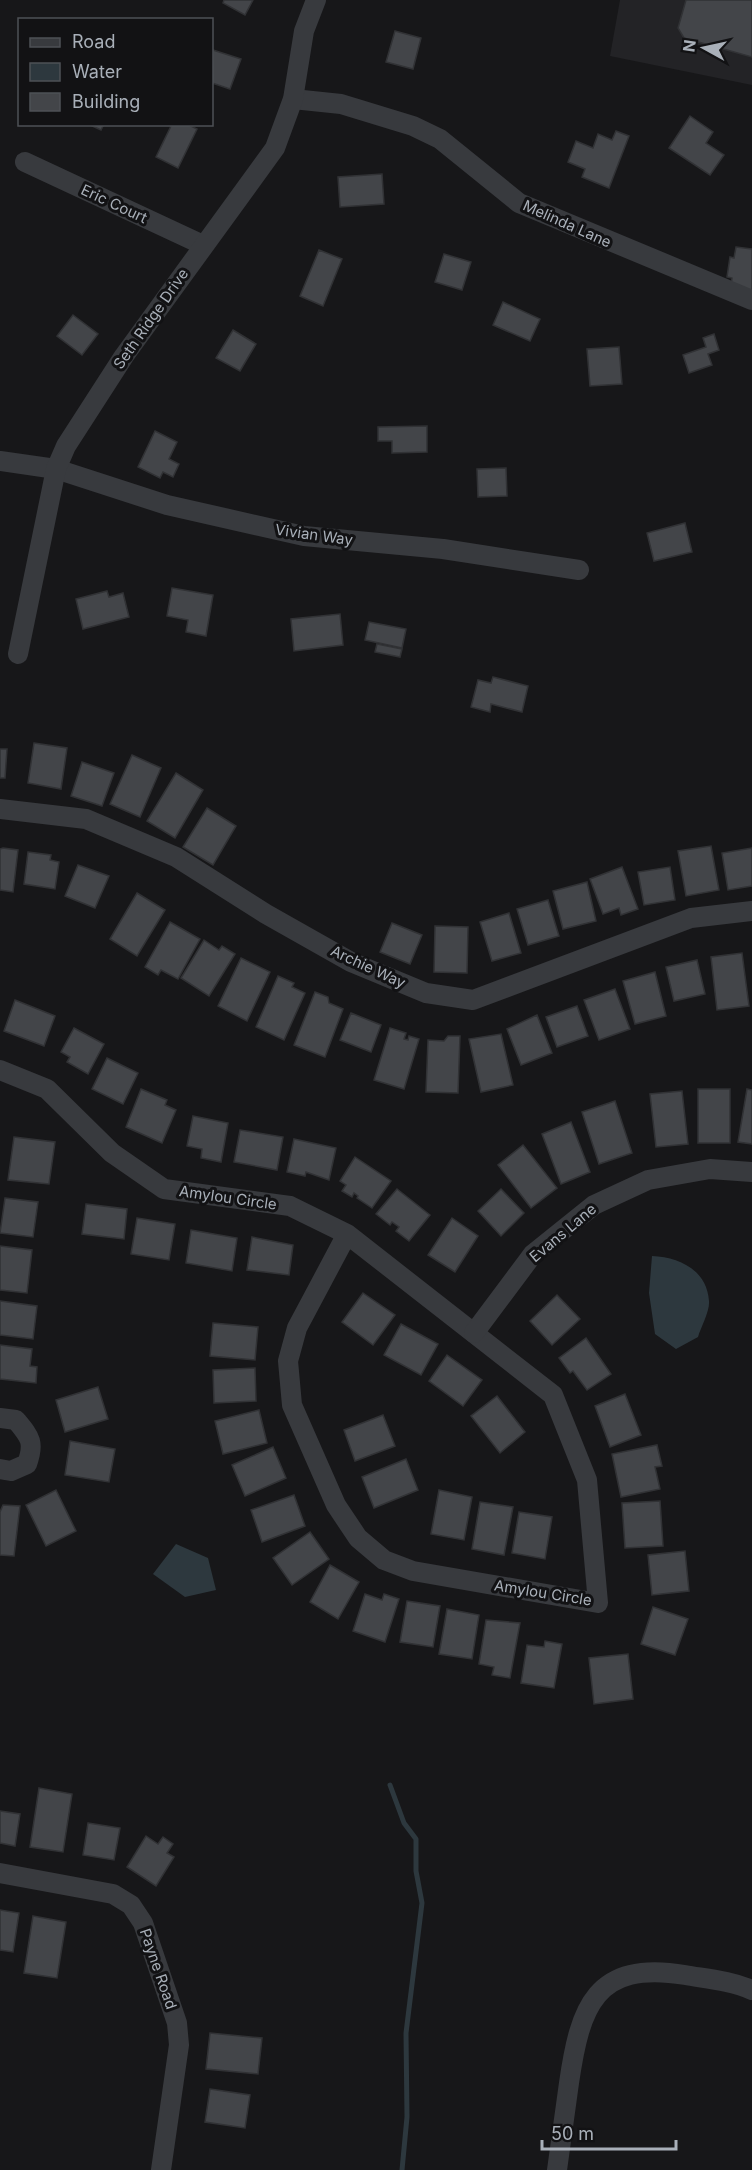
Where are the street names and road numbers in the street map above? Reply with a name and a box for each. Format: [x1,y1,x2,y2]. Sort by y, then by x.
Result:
street label: Eric Court [78,180,150,227]
street label: Melinda Lane [520,196,614,251]
street label: Seth Ridge Drive [109,265,192,373]
street label: Vivian Way [274,520,355,549]
street label: Archie Way [328,941,409,992]
street label: Amylou Circle [178,1181,278,1214]
street label: Evans Lane [525,1199,600,1266]
street label: Amylou Circle [493,1575,593,1610]
street label: Payne Road [136,1926,181,2012]

